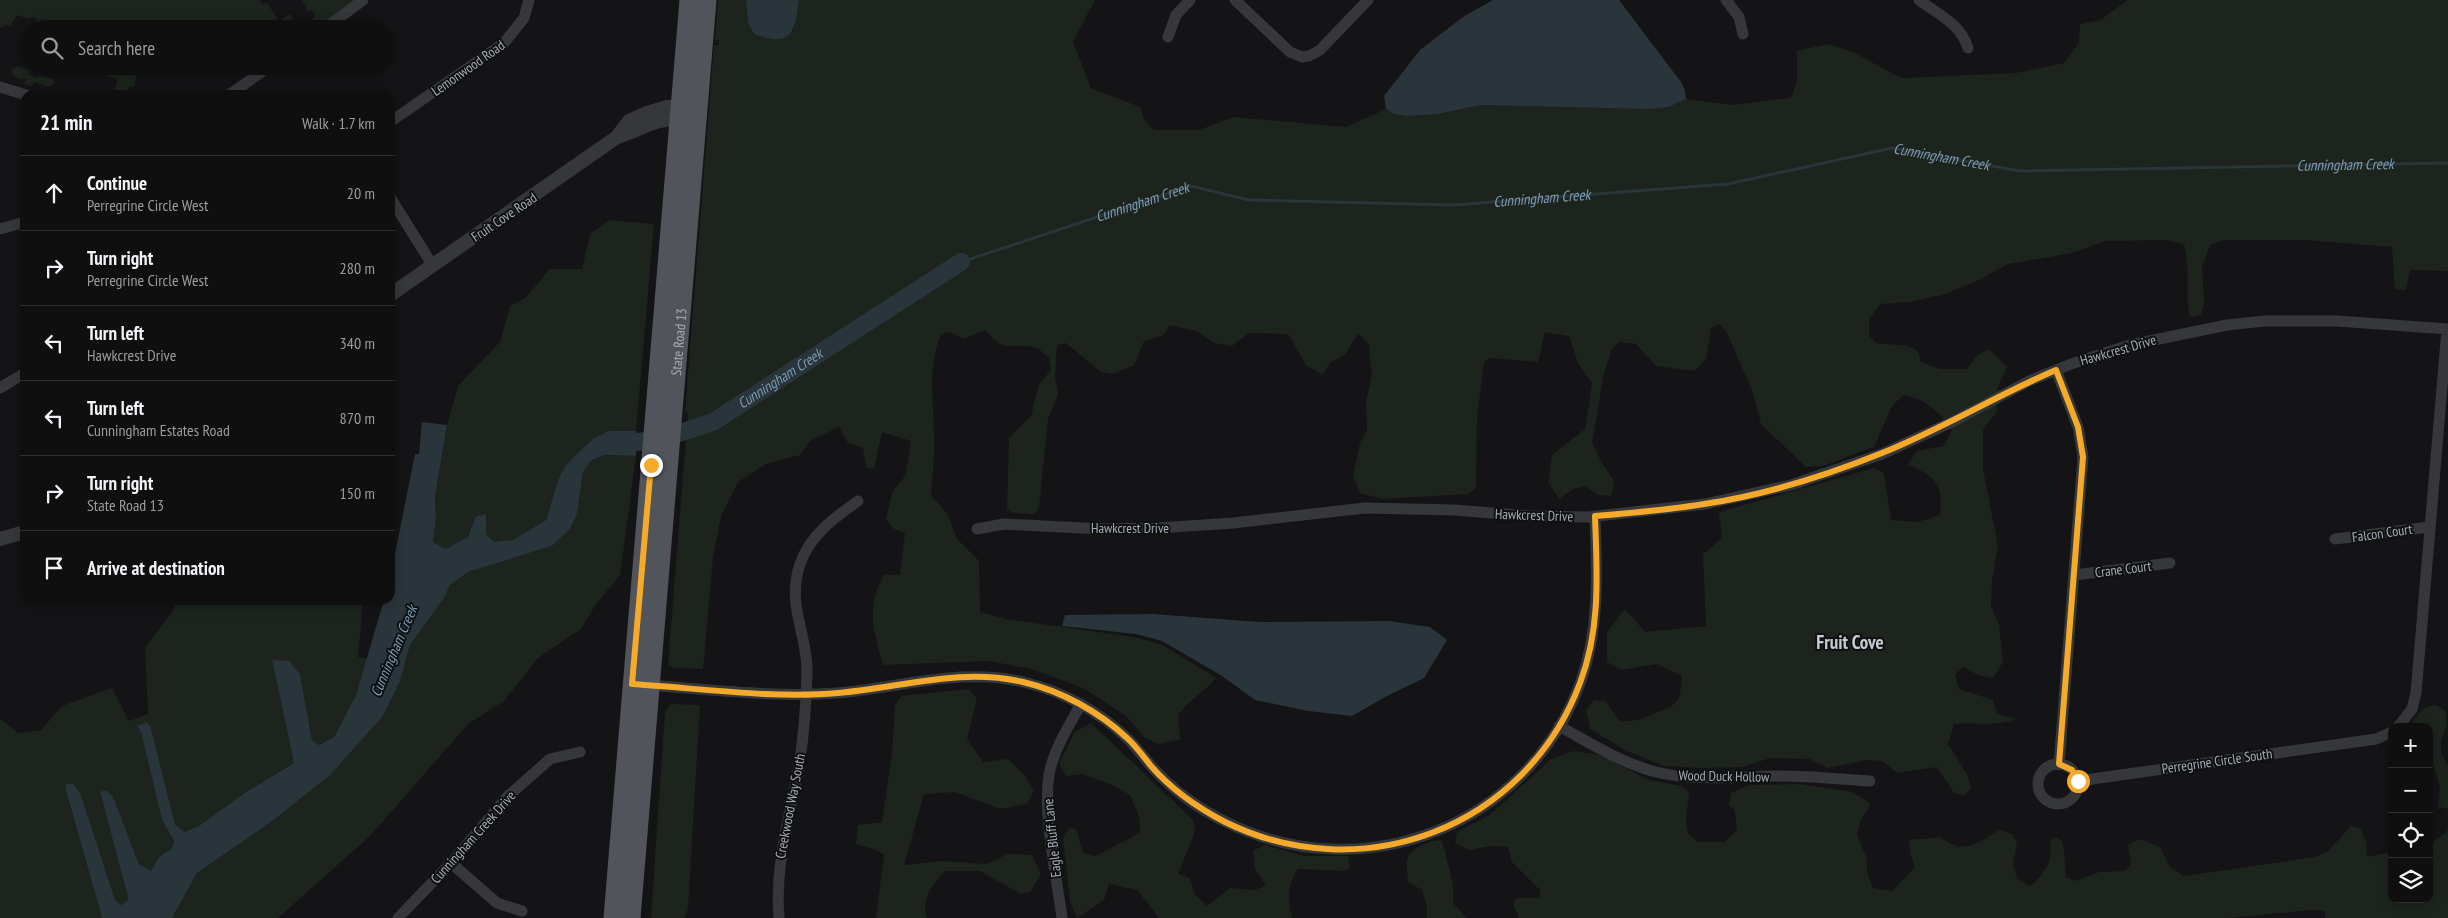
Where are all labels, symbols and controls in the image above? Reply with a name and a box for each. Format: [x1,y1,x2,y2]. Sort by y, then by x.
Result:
search box [20,20,395,75]
icon: search [38,34,66,62]
text: Search here [78,36,155,60]
street label: Lemonwood Road [428,36,508,100]
text: 21 min [40,109,92,136]
text: Walk · 1.7 km [302,113,375,133]
water label: Cunningham Creek [1892,138,1993,175]
water label: Cunningham Creek [2296,154,2396,175]
text: Continue [87,171,147,195]
water label: Cunningham Creek [1093,177,1193,226]
icon: ahead [40,179,68,207]
text: 20 m [347,183,375,203]
water label: Cunningham Creek [1493,184,1593,211]
street label: Fruit Cove Road [468,188,540,246]
text: Perregrine Circle West [87,195,208,215]
text: Turn right [87,246,153,270]
icon: right [40,254,68,282]
text: 280 m [340,258,375,278]
text: Perregrine Circle West [87,270,208,290]
street label: State Road 13 [667,308,690,376]
text: Turn left [87,321,144,345]
icon: left [40,329,68,357]
street label: Hawkcrest Drive [2078,331,2158,369]
text: 340 m [340,333,375,353]
water label: Cunningham Creek [734,343,828,413]
text: Hawkcrest Drive [87,345,176,365]
text: Turn left [87,396,144,420]
icon: left [40,404,68,432]
text: 870 m [340,408,375,428]
text: Cunningham Estates Road [87,420,230,440]
route end [640,454,663,477]
text: Turn right [87,471,153,495]
icon: right [40,479,68,507]
text: 150 m [340,483,375,503]
text: State Road 13 [87,495,164,515]
street label: Hawkcrest Drive [1495,505,1574,525]
street label: Hawkcrest Drive [1091,519,1169,537]
street label: Falcon Court [2351,520,2413,546]
icon: arrive [40,554,68,582]
text: Arrive at destination [87,556,225,580]
street label: Crane Court [2094,557,2152,581]
water label: Cunningham Creek [366,600,422,699]
district label: Fruit Cove [1816,630,1884,654]
map controls [2388,723,2433,903]
button: + [2388,723,2433,768]
street label: Perregrine Circle South [2161,744,2273,778]
street label: Creekwood Way South [771,752,809,860]
street label: Wood Duck Hollow [1678,766,1770,786]
button: − [2388,768,2433,813]
route start [2067,770,2090,793]
street label: Cunningham Creek Drive [427,787,520,887]
street label: Eagle Bluff Lane [1039,798,1065,878]
button: locate [2388,813,2433,858]
button: layers [2388,858,2433,903]

